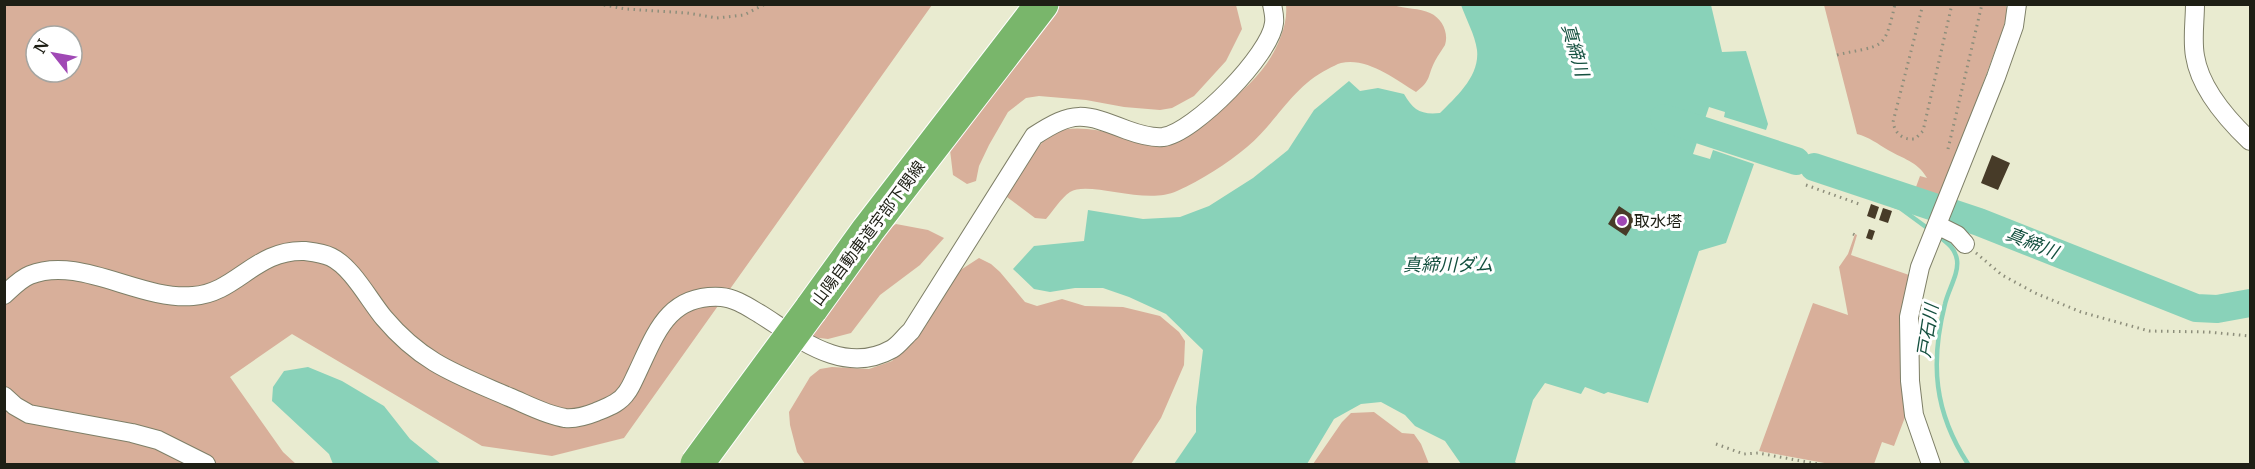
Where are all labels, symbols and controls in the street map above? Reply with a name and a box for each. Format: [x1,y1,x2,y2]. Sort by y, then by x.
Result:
water label: 真締川 [1557,21,1595,81]
north arrow [24,24,84,84]
text: N [29,35,53,57]
street label: 山陽自動車道宇部下関線 [807,157,929,309]
place label: 取水塔 [1634,211,1682,231]
marker: 取水塔 [1615,214,1629,228]
water label: 真締川 [2003,222,2063,264]
water label: 真締川ダム [1403,253,1493,276]
water label: 戸石川 [1912,300,1943,359]

